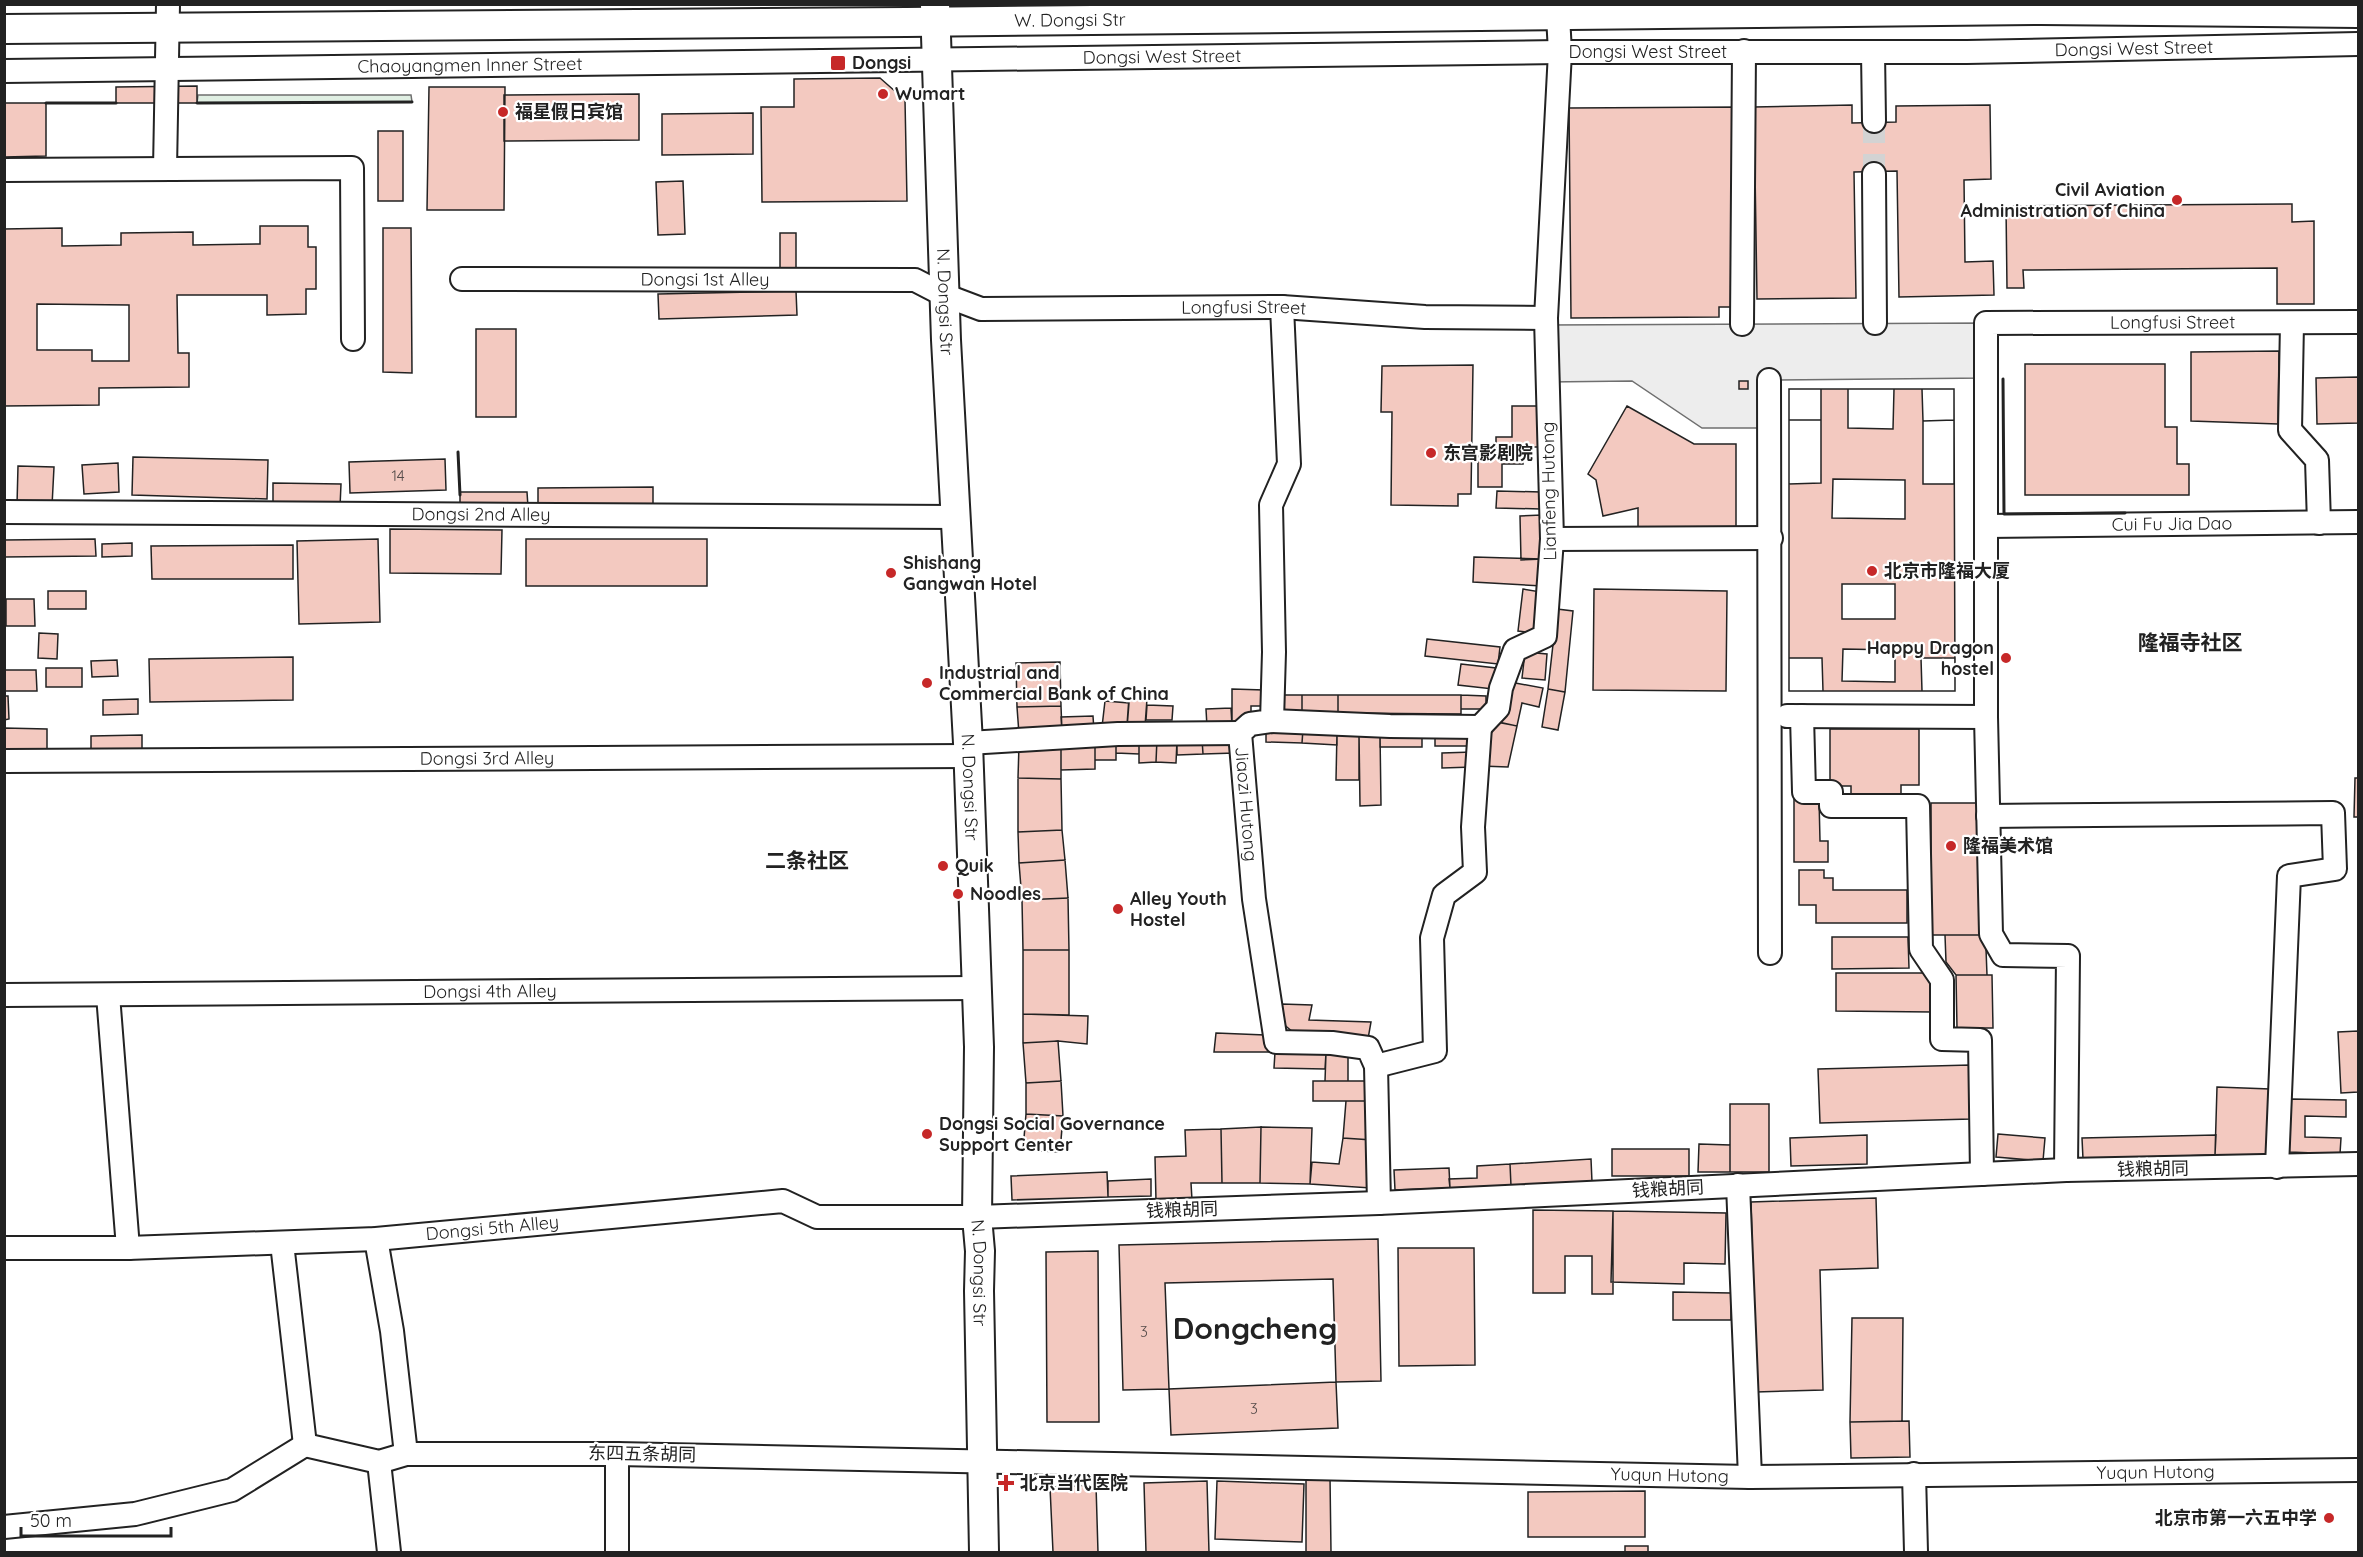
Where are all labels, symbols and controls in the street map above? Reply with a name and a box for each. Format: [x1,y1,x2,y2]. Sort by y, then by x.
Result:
street label: W. Dongsi Str [1014,8,1126,32]
street label: Dongsi West Street [2054,35,2213,61]
street label: Dongsi West Street [1569,40,1727,63]
street label: Dongsi West Street [1082,44,1241,69]
place label: Dongsi [852,51,911,74]
street label: Chaoyangmen Inner Street [357,52,583,78]
marker: Dongsi [829,54,847,72]
place label: Wumart [895,82,965,105]
marker: Wumart [876,87,890,101]
place label: 福星假日宾馆 [515,100,623,123]
marker: 福星假日宾馆 [496,105,510,119]
place label: Civil Aviation Administration of China [1961,178,2165,222]
marker: Civil Aviation Administration of China [2170,193,2184,207]
street label: N. Dongsi Str [932,248,959,356]
street label: Dongsi 1st Alley [641,267,769,291]
street label: Longfusi Street [1181,295,1307,320]
street label: Longfusi Street [2110,310,2235,334]
street label: Lianfeng Hutong [1536,421,1561,561]
place label: 东宫影剧院 [1443,441,1533,464]
marker: 东宫影剧院 [1424,446,1438,460]
house number: 14 [391,466,405,485]
street label: Dongsi 2nd Alley [411,502,551,526]
street label: Cui Fu Jia Dao [2112,511,2232,536]
place label: Shishang Gangwan Hotel [903,551,1037,595]
place label: 北京市隆福大厦 [1884,559,2010,582]
marker: 北京市隆福大厦 [1865,564,1879,578]
marker: Shishang Gangwan Hotel [884,566,898,580]
district label: 隆福寺社区 [2138,629,2243,655]
place label: Happy Dragon hostel [1867,636,1994,680]
marker: Happy Dragon hostel [1999,651,2013,665]
place label: Industrial and Commercial Bank of China [939,661,1169,705]
marker: Industrial and Commercial Bank of China [920,676,934,690]
street label: N. Dongsi Str [957,733,984,841]
street label: Dongsi 3rd Alley [420,746,554,770]
street label: Jiaozi Hutong [1230,746,1263,862]
place label: 隆福美术馆 [1963,834,2053,857]
marker: 隆福美术馆 [1944,839,1958,853]
district label: 二条社区 [765,847,849,873]
place label: Quik [955,854,994,877]
marker: Quik [936,859,950,873]
place label: Noodles [970,882,1041,905]
marker: Noodles [951,887,965,901]
place label: Alley Youth Hostel [1130,887,1227,931]
marker: Alley Youth Hostel [1111,902,1125,916]
street label: Dongsi 4th Alley [423,979,557,1003]
place label: Dongsi Social Governance Support Center [939,1112,1165,1156]
marker: Dongsi Social Governance Support Center [920,1127,934,1141]
street label: 钱粮胡同 [2117,1156,2189,1181]
street label: 钱粮胡同 [1631,1175,1705,1202]
street label: 钱粮胡同 [1146,1197,1218,1222]
street label: Dongsi 5th Alley [425,1210,560,1245]
street label: N. Dongsi Str [966,1218,992,1327]
district label: Dongcheng [1173,1309,1337,1347]
house number: 3 [1140,1322,1148,1341]
house number: 3 [1250,1399,1258,1418]
street label: 东四五条胡同 [588,1441,696,1466]
street label: Yuqun Hutong [2096,1460,2215,1484]
street label: Yuqun Hutong [1610,1462,1729,1488]
place label: 北京当代医院 [1020,1471,1128,1494]
marker: 北京当代医院 [997,1474,1015,1492]
scale bar [21,1500,171,1538]
place label: 北京市第一六五中学 [2155,1506,2317,1529]
text: 50 m [30,1509,72,1532]
marker: 北京市第一六五中学 [2322,1511,2336,1525]

